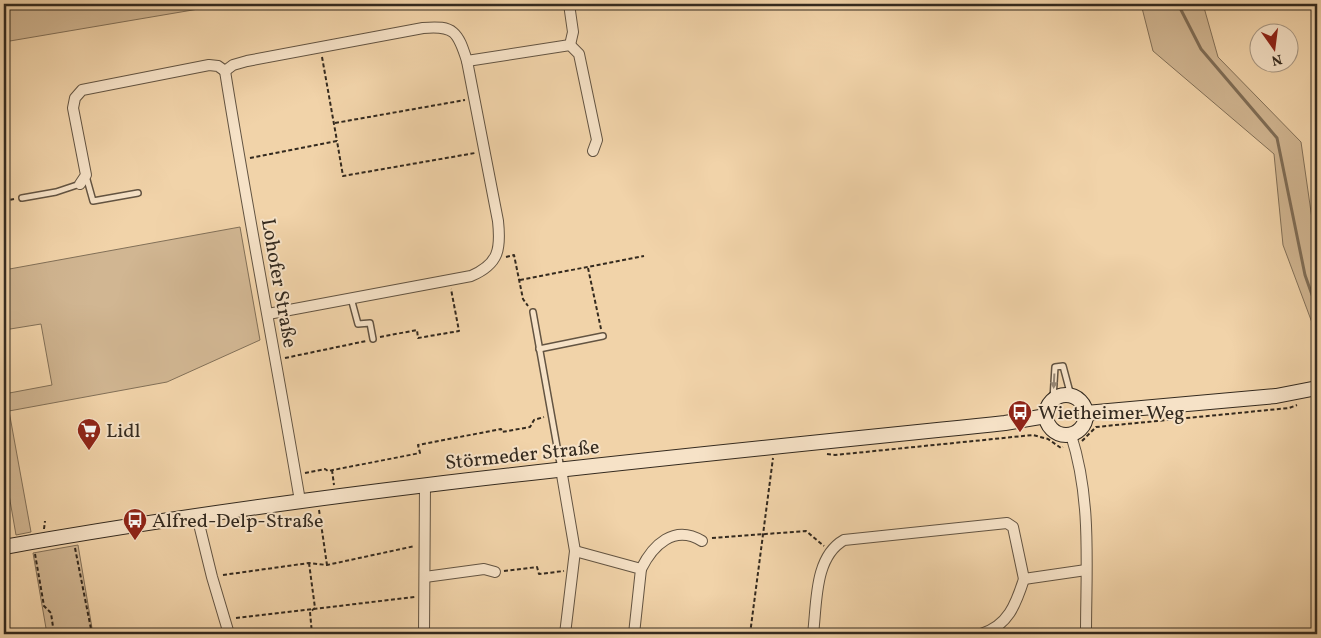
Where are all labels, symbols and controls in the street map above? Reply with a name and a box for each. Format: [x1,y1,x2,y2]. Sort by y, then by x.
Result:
north arrow [1248,22,1298,72]
text: N [1270,49,1284,70]
street label: Lohofer Straße [253,217,303,350]
one-way arrow [1050,374,1058,390]
bus stop icon: Wietheimer Weg [1007,399,1033,433]
place label: Wietheimer Weg [1038,400,1185,428]
supermarket icon: Lidl [76,417,102,451]
place label: Lidl [106,418,140,446]
street label: Störmeder Straße [444,434,601,478]
bus stop icon: Alfred-Delp-Straße [122,507,148,541]
place label: Alfred-Delp-Straße [152,508,324,536]

